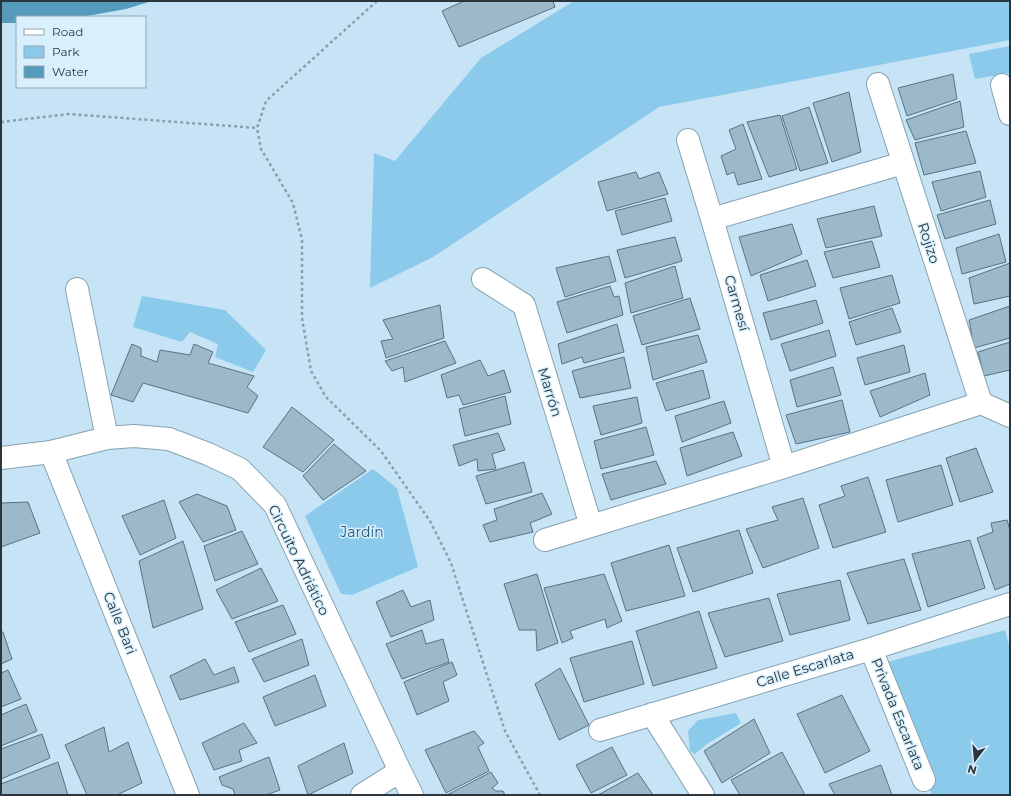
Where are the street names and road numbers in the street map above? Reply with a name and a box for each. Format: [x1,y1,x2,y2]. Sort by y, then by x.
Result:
street label: Rojizo [914,220,944,266]
street label: Carmesí [720,273,754,334]
street label: Marrón [534,365,566,419]
street label: Circuito Adriático [264,502,334,618]
street label: Calle Bari [99,589,141,657]
street label: Calle Escarlata [754,645,856,691]
street label: Privada Escarlata [867,655,929,773]

